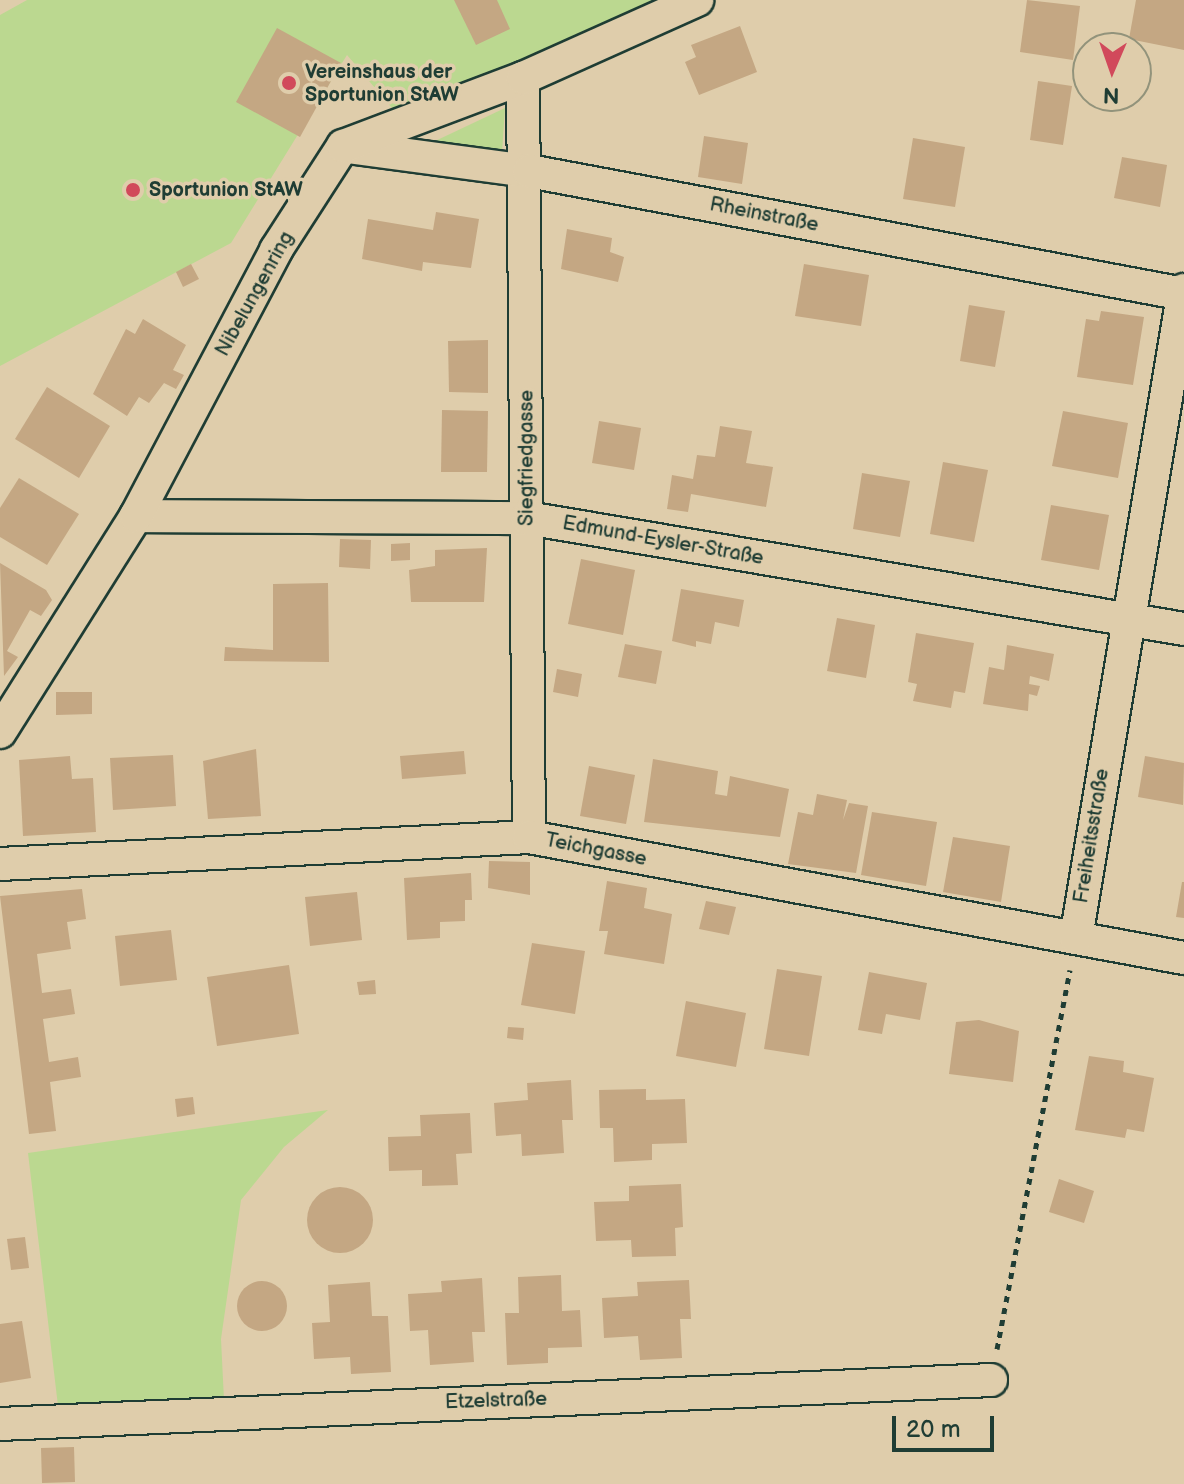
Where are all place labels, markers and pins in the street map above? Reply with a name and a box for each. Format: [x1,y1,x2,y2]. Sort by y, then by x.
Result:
place label: Vereinshaus der Sportunion StAW [305,60,459,107]
marker: Vereinshaus der Sportunion StAW [280,74,298,92]
place label: Sportunion StAW [149,178,303,202]
marker: Sportunion StAW [124,181,142,199]

